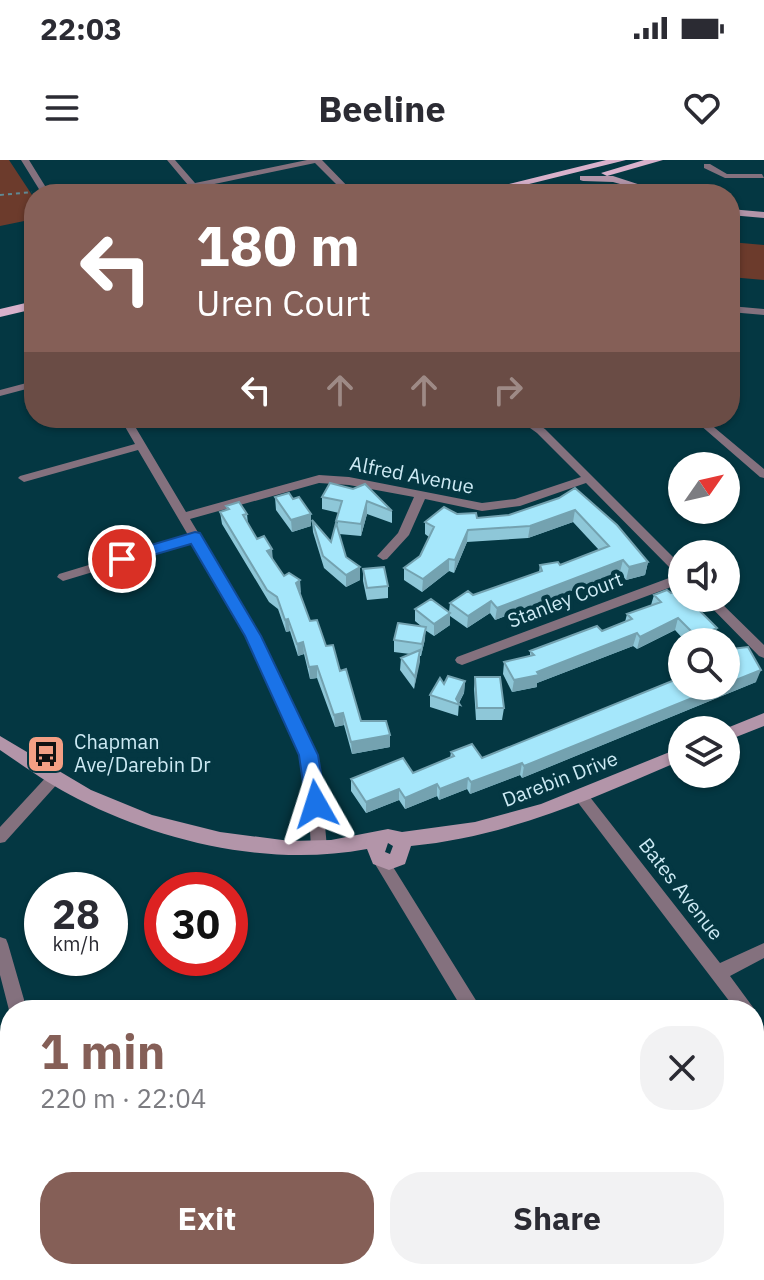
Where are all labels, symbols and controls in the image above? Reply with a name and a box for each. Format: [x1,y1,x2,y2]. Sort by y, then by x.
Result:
text: 22:03 [40,9,122,48]
text: Beeline [318,85,446,132]
icon: menu [40,86,84,130]
icon: heart [680,86,724,130]
text: 180 m [196,209,360,281]
icon: left [64,216,168,320]
text: Uren Court [196,279,371,326]
icon: left [234,368,278,412]
icon: ahead [318,368,362,412]
icon: ahead [402,368,446,412]
icon: right [486,368,530,412]
street label: Alfred Avenue [348,449,477,500]
north arrow [668,452,740,524]
map controls [668,452,740,788]
pin [88,525,156,593]
icon: arrive [100,537,144,581]
button: sound [668,540,740,612]
street label: Stanley Court [503,565,626,634]
button: search [668,628,740,700]
button: layers [668,716,740,788]
place label: Chapman Ave/Darebin Dr [74,728,211,778]
bus stop icon: Chapman Ave/Darebin Dr [25,733,67,775]
street label: Darebin Drive [498,744,621,813]
position arrow [274,762,358,846]
street label: Bates Avenue [633,832,730,945]
speed limit sign: 30 [144,872,248,976]
text: 28 [52,888,100,940]
text: km/h [52,930,100,957]
text: 1 min [40,1020,165,1082]
button: close [640,1026,724,1110]
text: 220 m · 22:04 [40,1081,206,1115]
button: Exit [40,1172,374,1264]
button: Share [390,1172,724,1264]

